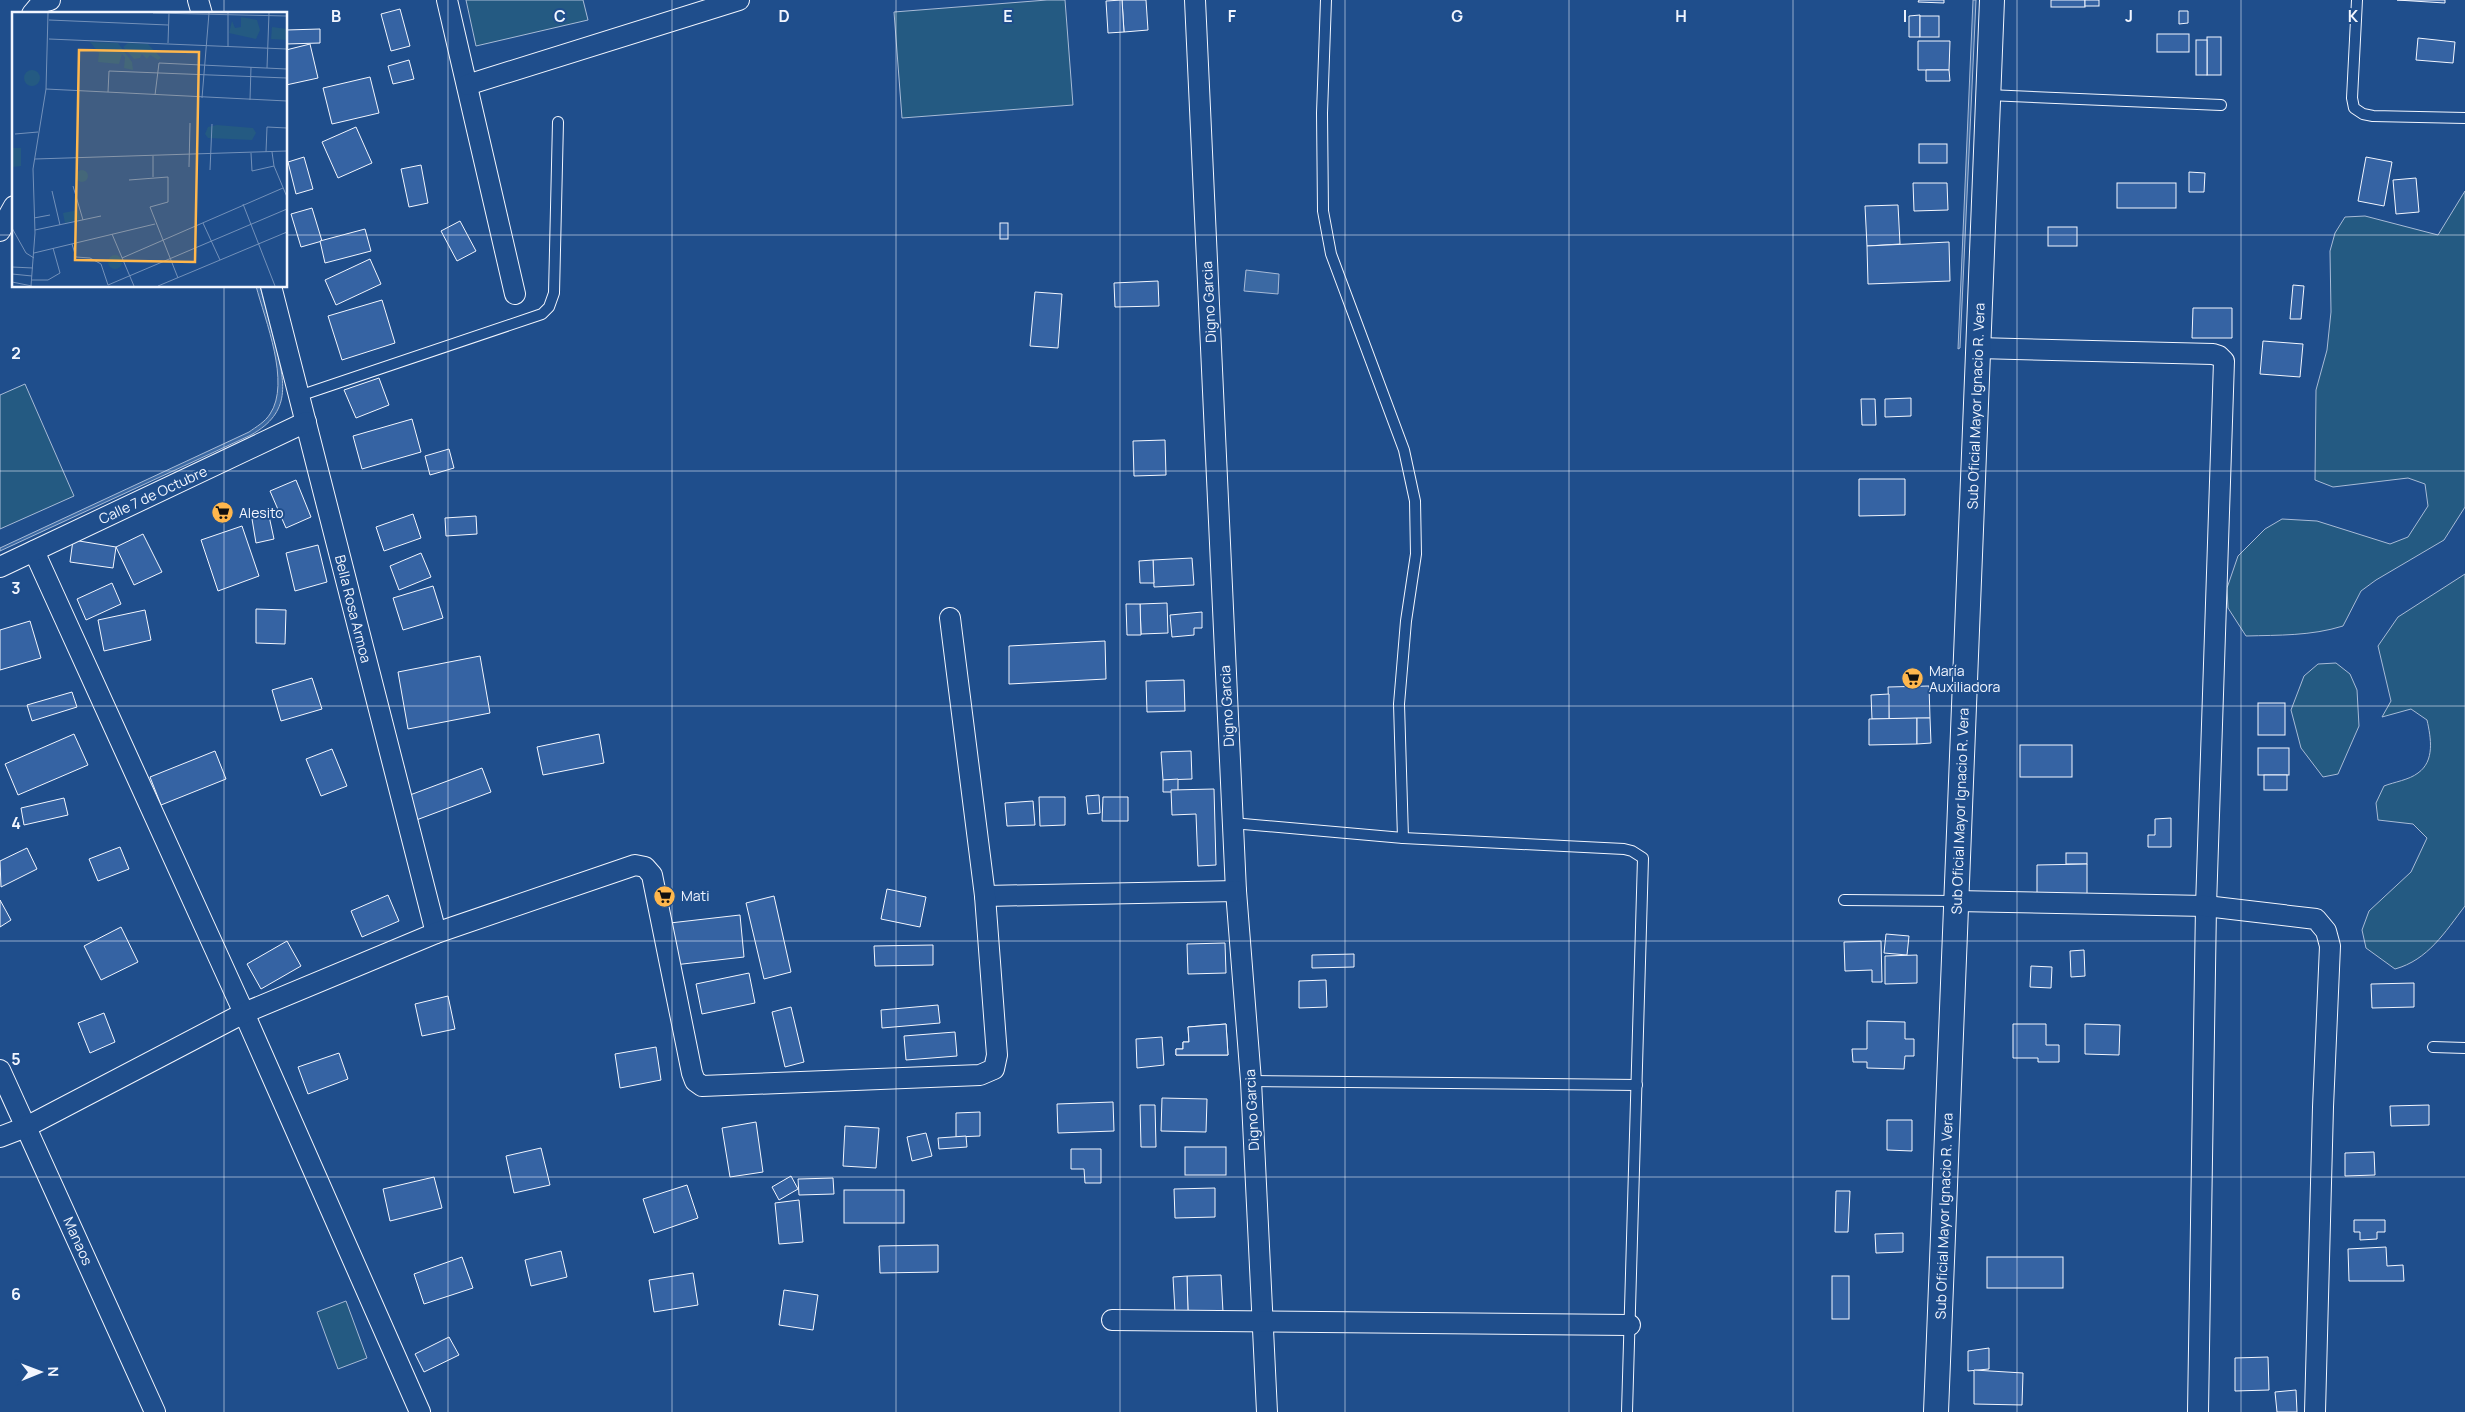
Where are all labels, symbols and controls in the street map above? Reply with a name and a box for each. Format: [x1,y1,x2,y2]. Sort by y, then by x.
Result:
text: B [331,5,341,27]
text: C [554,5,566,27]
text: D [778,5,790,27]
text: E [1003,5,1013,27]
text: F [1228,5,1237,27]
text: G [1451,5,1463,27]
text: H [1675,5,1687,27]
text: I [1903,5,1907,27]
text: J [2125,5,2133,27]
text: K [2348,5,2359,27]
inset map [12,12,288,288]
street label: Digno Garcia [1197,261,1220,343]
street label: Sub Oficial Mayor Ignacio R. Vera [1962,302,1989,510]
text: 2 [11,342,21,364]
street label: Calle 7 de Octubre [95,461,210,528]
supermarket icon: Alesito [211,501,235,525]
place label: Alesito [239,503,284,522]
street label: Bella Rosa Armoa [331,553,376,665]
text: 3 [11,577,21,599]
place label: María Auxiliadora [1929,661,2000,696]
street label: Digno Garcia [1215,665,1238,747]
supermarket icon: María Auxiliadora [1901,667,1925,691]
street label: Sub Oficial Mayor Ignacio R. Vera [1946,707,1973,915]
text: 4 [11,812,21,834]
supermarket icon: Mati [653,884,677,908]
place label: Mati [681,886,709,905]
text: 5 [11,1048,21,1070]
street label: Digno Garcia [1240,1069,1263,1151]
street label: Sub Oficial Mayor Ignacio R. Vera [1930,1112,1957,1320]
street label: Manaos [59,1214,98,1268]
text: 6 [11,1283,21,1305]
north arrow [15,1347,65,1397]
text: N [44,1367,63,1377]

